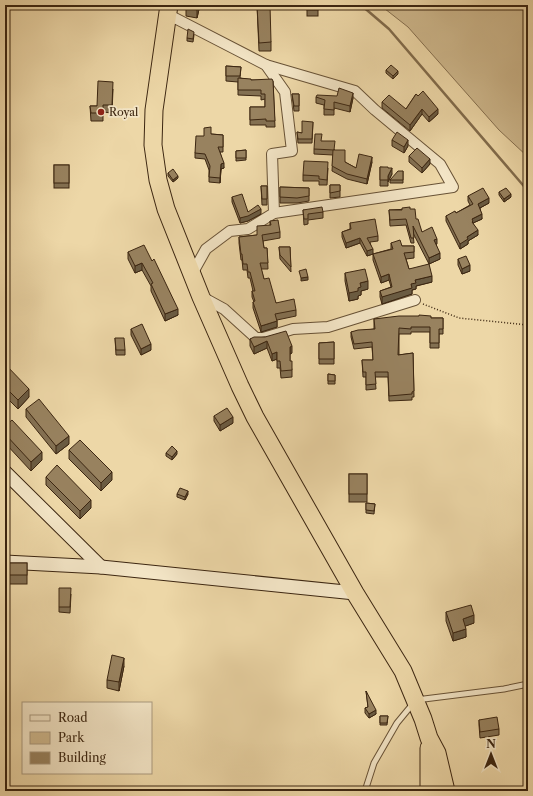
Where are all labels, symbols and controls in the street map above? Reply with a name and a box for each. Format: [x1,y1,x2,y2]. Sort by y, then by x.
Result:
place label: Royal [109,105,139,119]
marker: Royal [96,107,106,117]
legend [22,702,152,774]
text: Road [58,710,88,725]
text: Park [58,730,85,745]
north arrow [471,734,511,774]
text: N [486,737,496,751]
text: Building [58,750,106,765]

